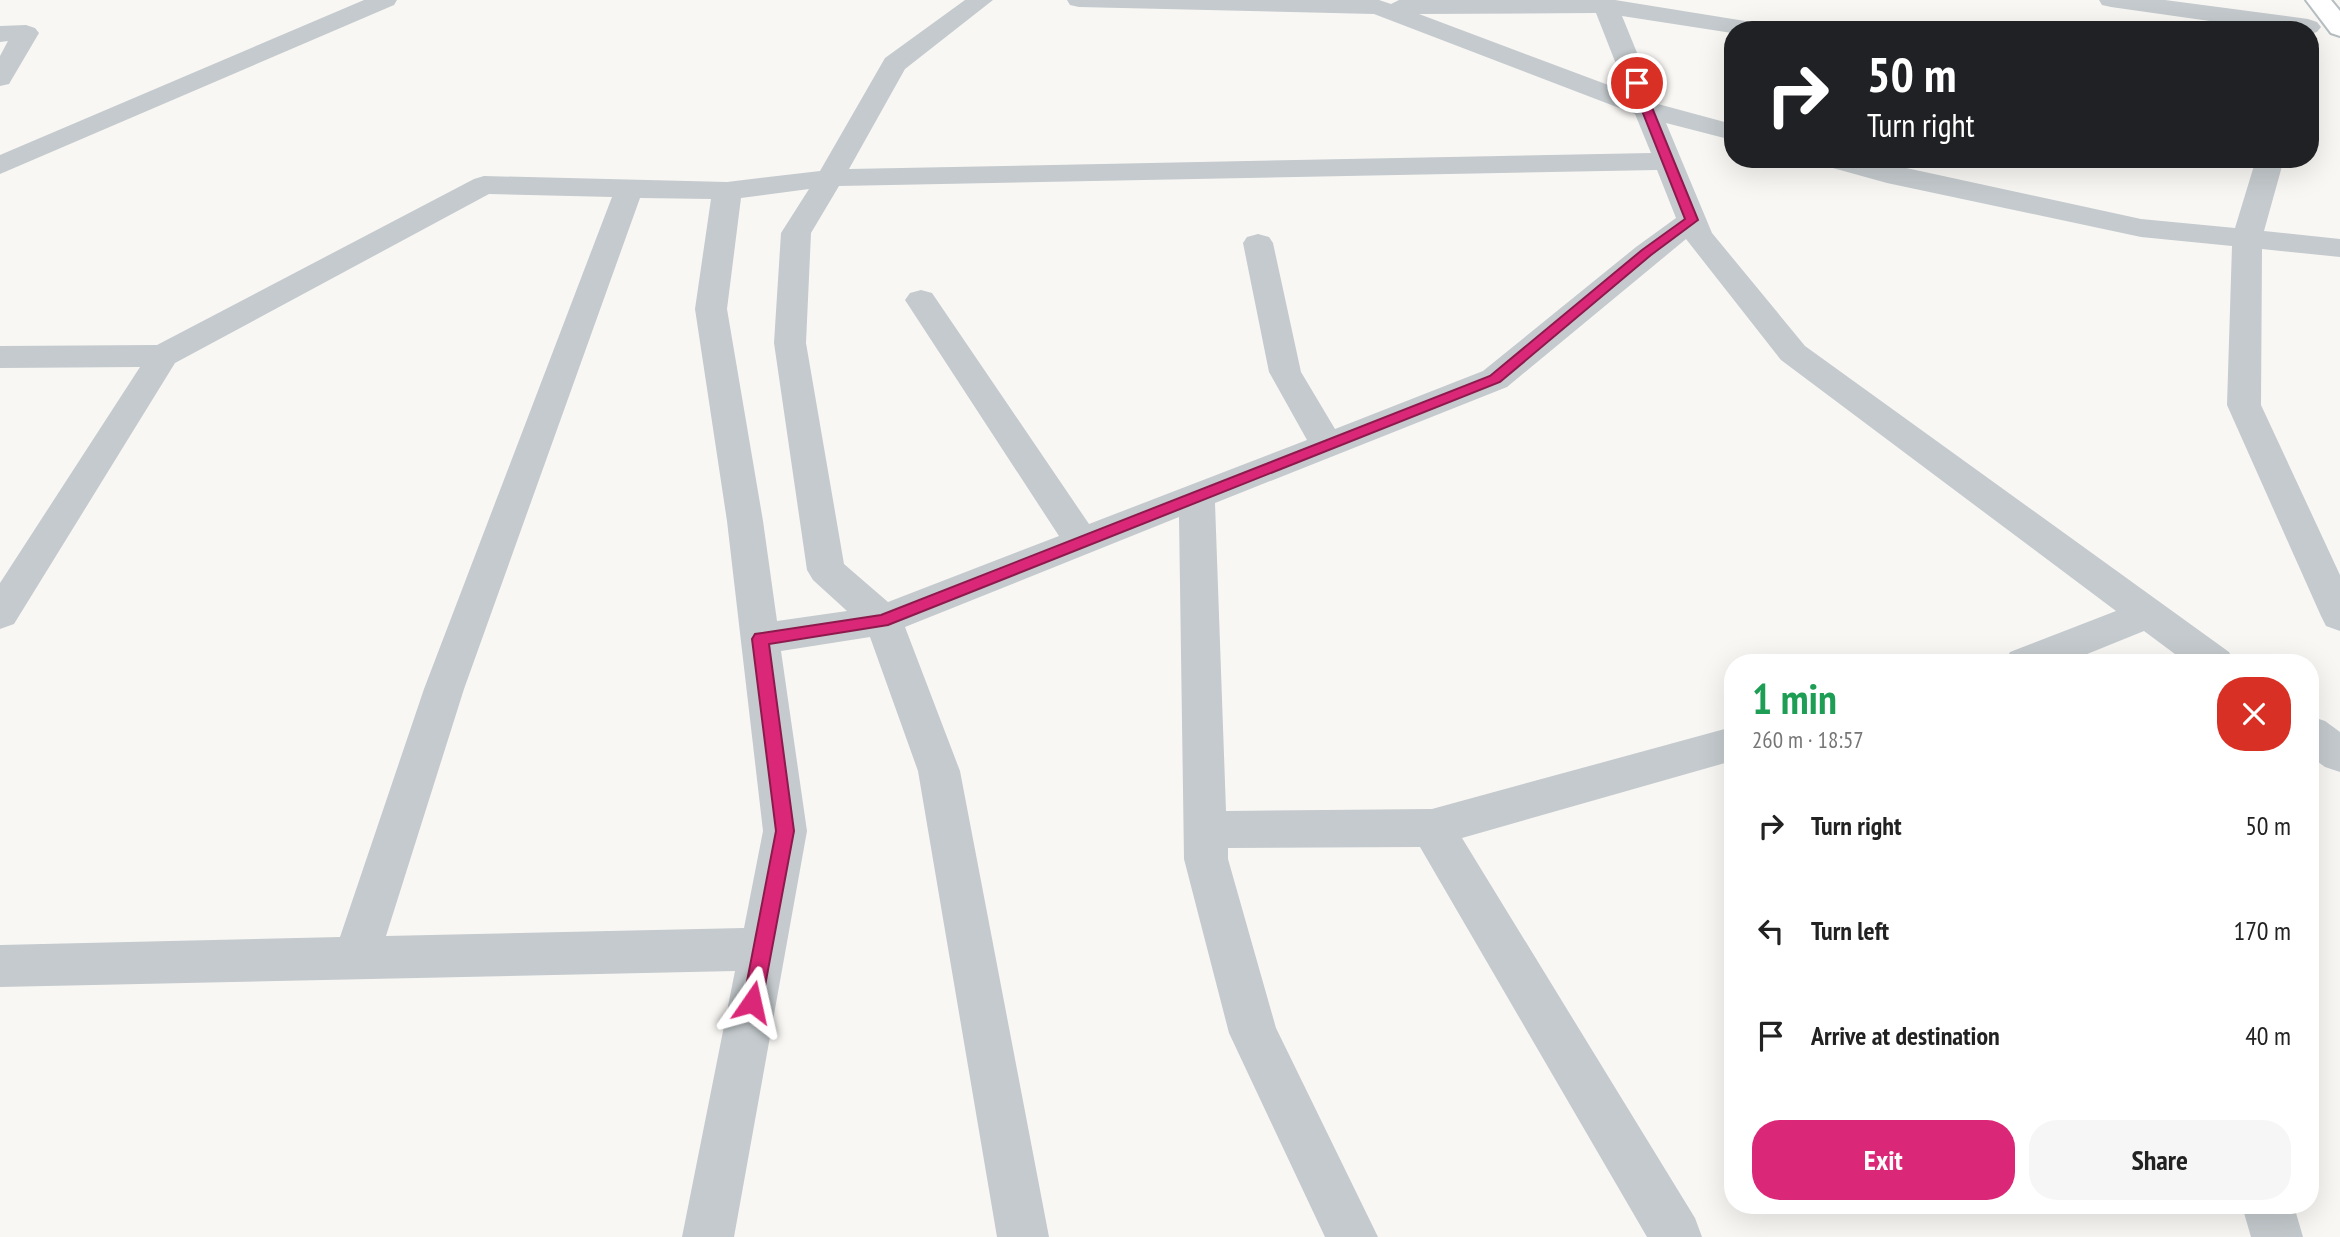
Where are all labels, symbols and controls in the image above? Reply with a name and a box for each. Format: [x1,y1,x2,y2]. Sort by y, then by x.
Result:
text: 50 m [1867,42,1956,106]
icon: right [1752,49,1843,140]
pin [1607,53,1667,113]
icon: arrive [1618,64,1656,102]
text: Turn right [1867,104,1975,146]
text: 1 min [1752,671,1837,726]
button: close [2217,677,2291,751]
text: 260 m · 18:57 [1752,725,1864,754]
icon: right [1752,807,1790,845]
text: Turn right [1811,809,1902,842]
text: 50 m [2245,809,2291,842]
icon: left [1752,912,1790,950]
text: Turn left [1811,914,1889,947]
text: 170 m [2233,914,2291,947]
position arrow [715,965,789,1039]
icon: arrive [1752,1017,1790,1055]
text: Arrive at destination [1811,1019,2000,1052]
text: 40 m [2245,1019,2291,1052]
button: Exit [1752,1120,2015,1200]
button: Share [2029,1120,2291,1200]

